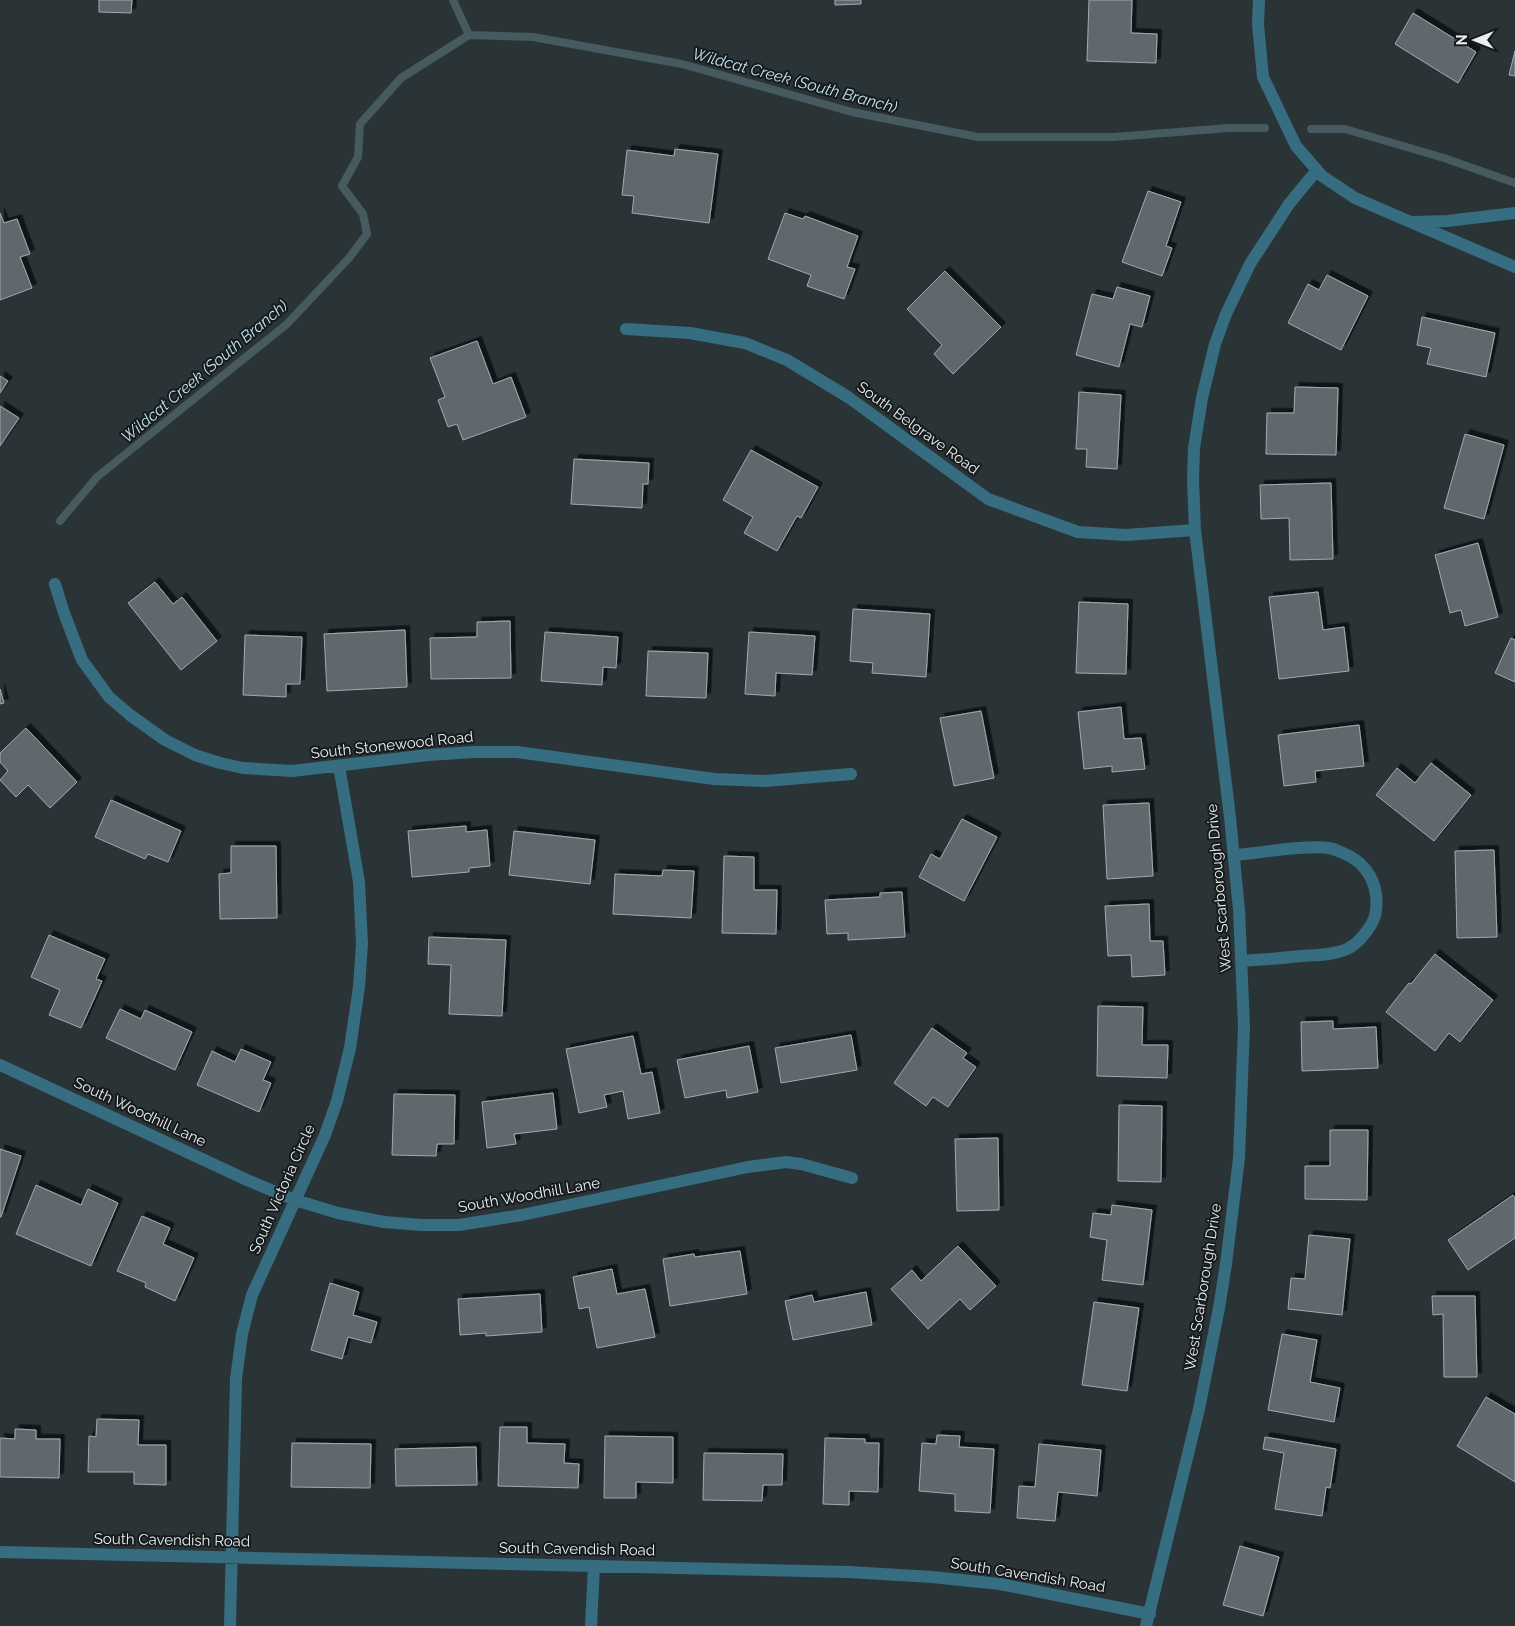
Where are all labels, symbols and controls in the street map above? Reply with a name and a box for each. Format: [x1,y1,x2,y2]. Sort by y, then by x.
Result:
north arrow [1450,15,1500,65]
text: N [1454,35,1470,45]
water label: Wildcat Creek (South Branch) [690,44,899,117]
water label: Wildcat Creek (South Branch) [117,296,291,446]
street label: South Belgrave Road [854,378,982,478]
street label: South Stonewood Road [310,728,474,762]
street label: West Scarborough Drive [1203,803,1235,973]
street label: South Woodhill Lane [71,1073,209,1151]
street label: South Victoria Circle [245,1121,319,1257]
street label: South Woodhill Lane [457,1174,602,1216]
street label: West Scarborough Drive [1181,1202,1225,1372]
street label: South Cavendish Road [94,1530,250,1550]
street label: South Cavendish Road [499,1539,655,1559]
street label: South Cavendish Road [949,1554,1107,1596]

